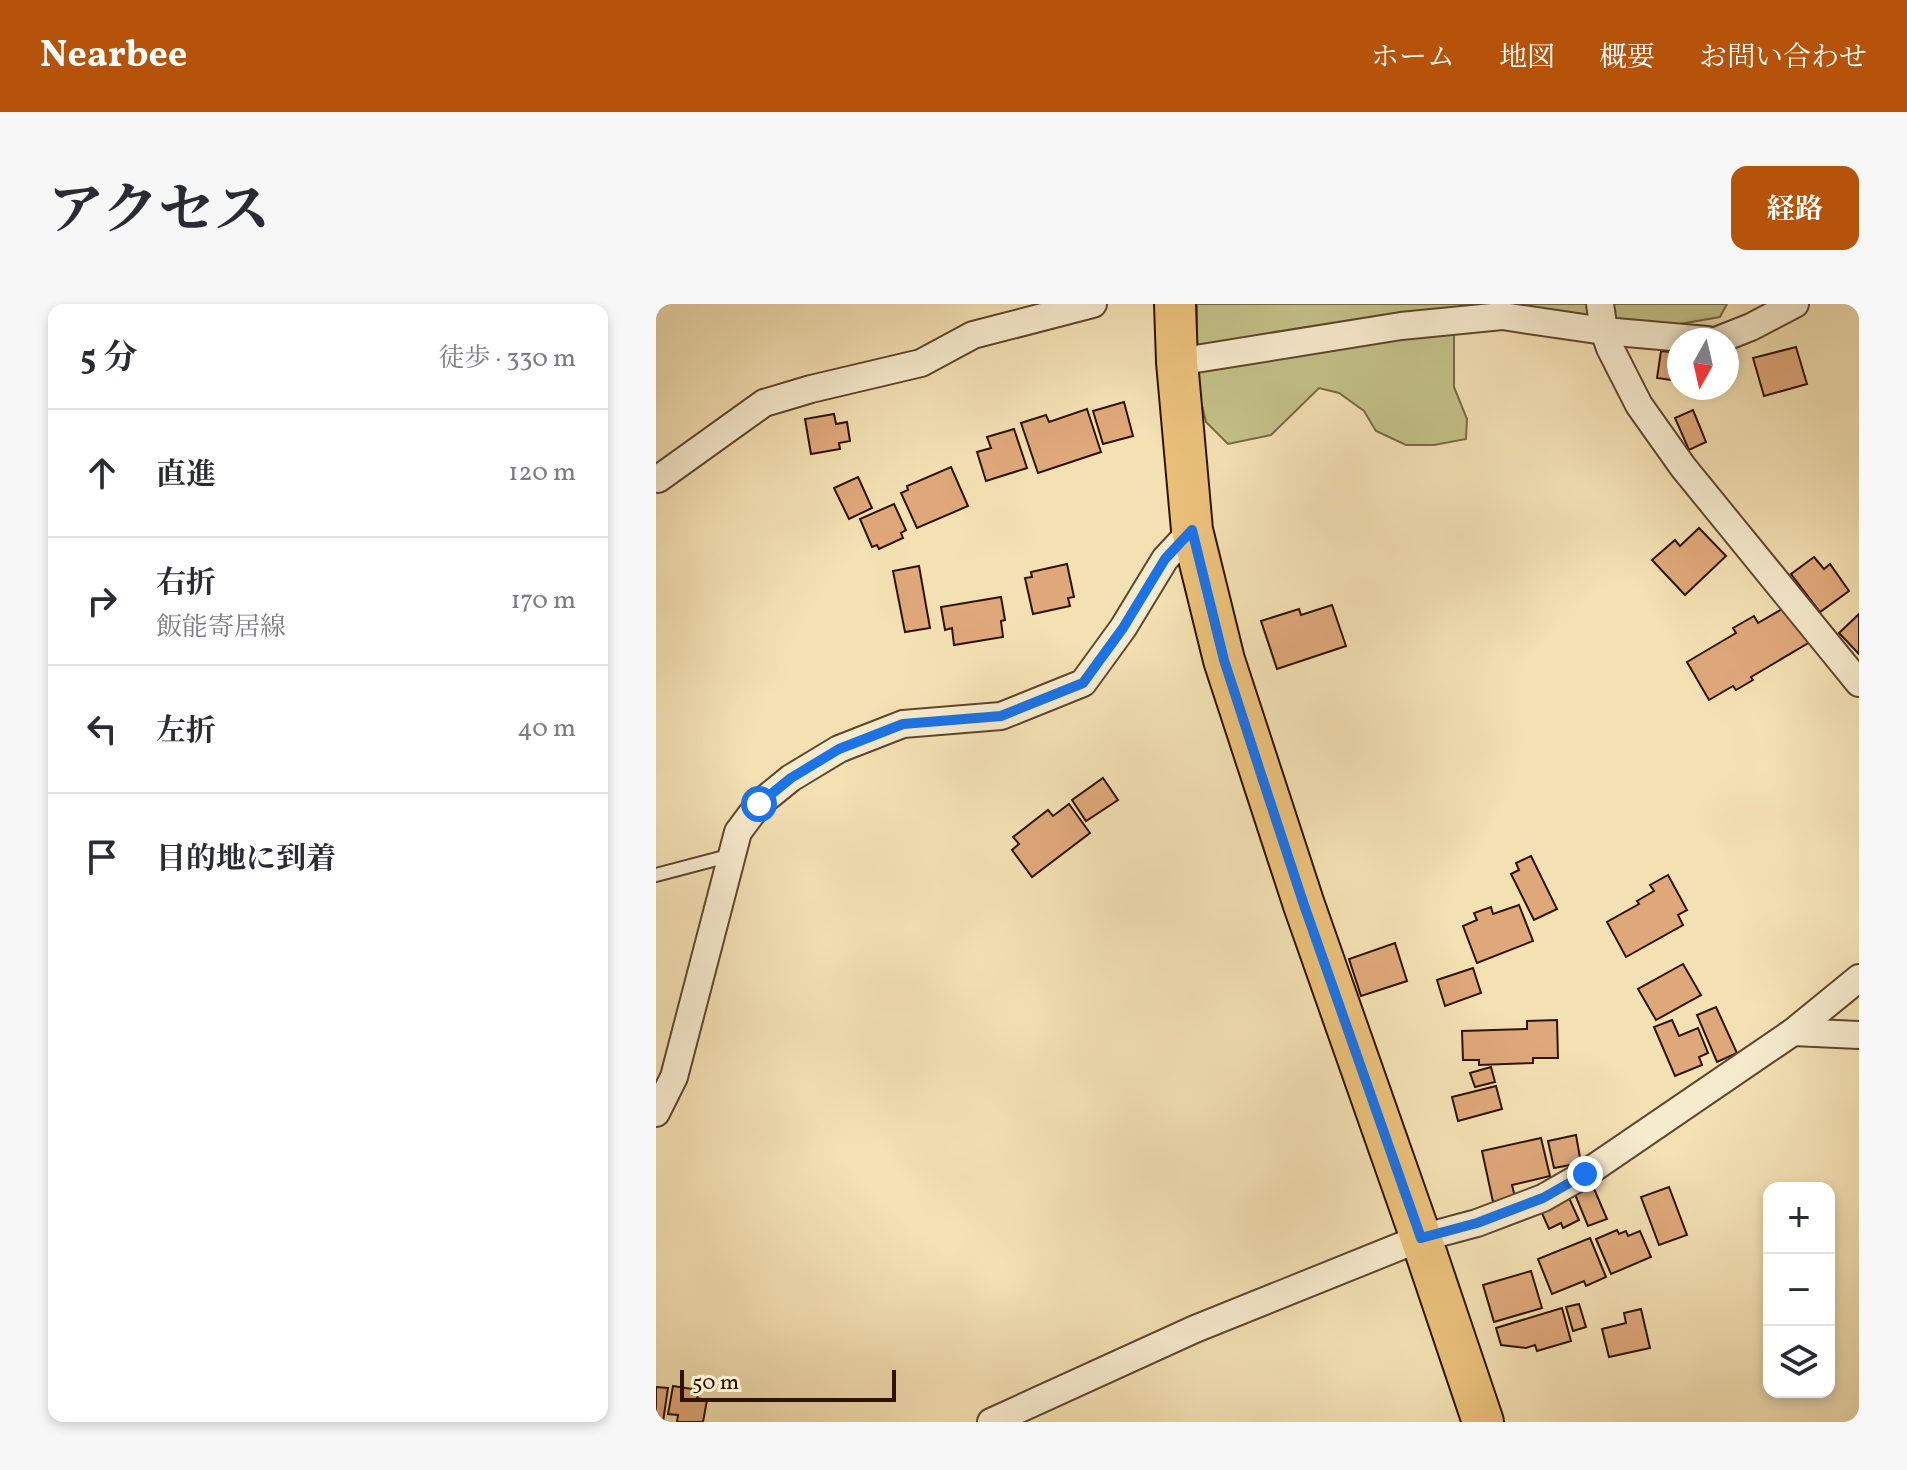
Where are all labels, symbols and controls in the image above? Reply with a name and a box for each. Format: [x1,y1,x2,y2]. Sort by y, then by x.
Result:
text: Nearbee [40,30,187,83]
text: ホーム [1371,39,1455,78]
text: 地図 [1499,39,1555,78]
text: 概要 [1599,39,1655,78]
text: お問い合わせ [1699,39,1867,78]
button: 経路 [1731,166,1859,250]
text: アクセス [48,175,270,253]
north arrow [1667,328,1739,400]
text: 5 分 [80,336,137,383]
text: 徒歩 · 330 m [439,341,576,377]
icon: ahead [80,451,124,495]
text: 直進 [156,455,216,497]
text: 120 m [508,455,576,491]
text: 右折 [156,563,216,605]
icon: right [80,579,124,623]
text: 170 m [511,583,576,619]
text: 飯能寄居線 [156,610,286,646]
icon: left [80,707,124,751]
text: 左折 [156,711,216,753]
text: 40 m [517,711,576,747]
route start [741,786,777,822]
icon: arrive [80,835,124,879]
text: 目的地に到着 [156,839,336,881]
route end [1567,1156,1603,1192]
map controls [1763,1182,1835,1398]
button: + [1763,1182,1835,1254]
button: − [1763,1254,1835,1326]
button: layers [1763,1326,1835,1398]
scale bar [680,1366,896,1402]
text: 50 m [692,1368,739,1399]

